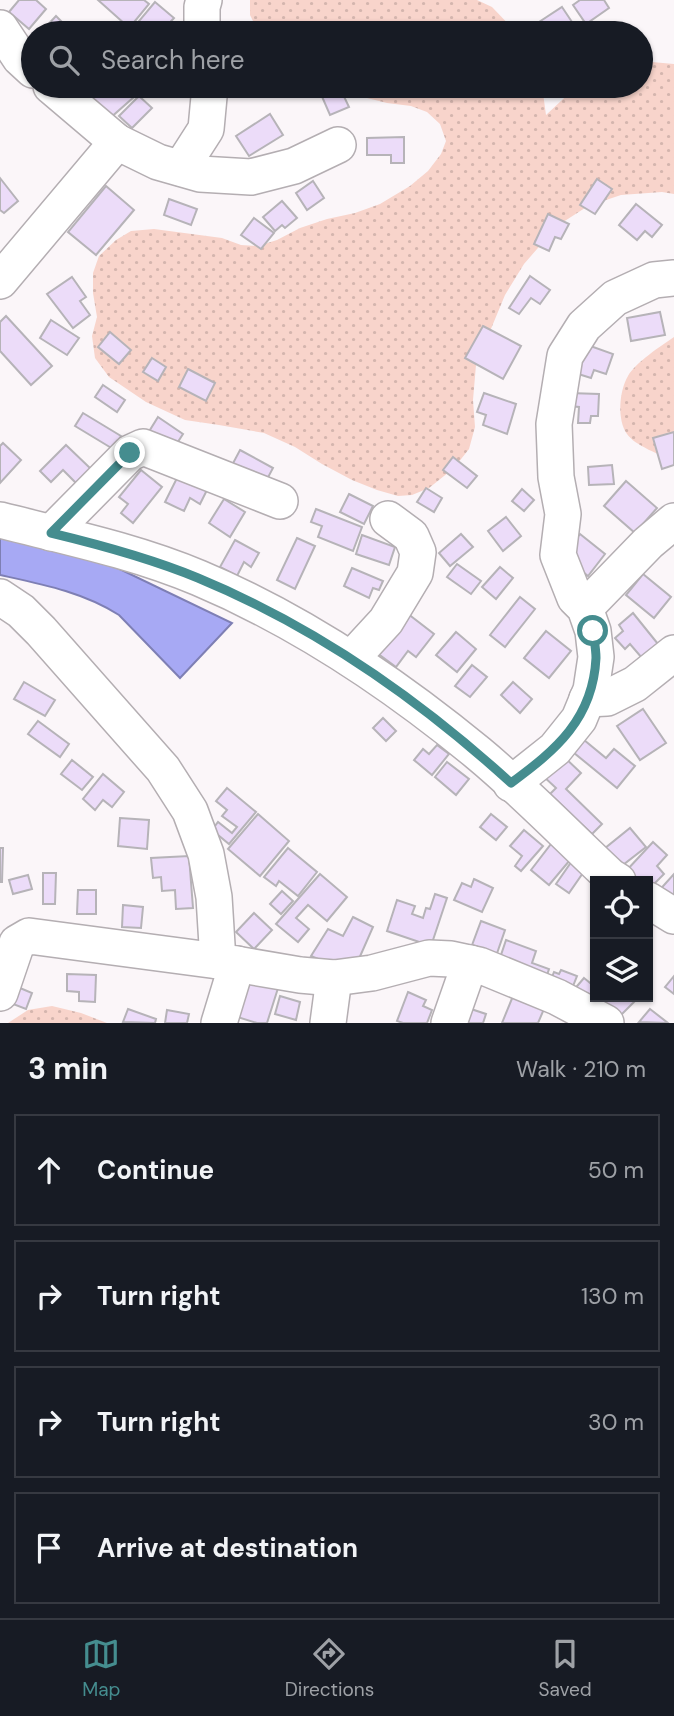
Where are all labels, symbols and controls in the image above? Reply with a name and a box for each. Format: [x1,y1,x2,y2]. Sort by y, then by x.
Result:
search box [21,21,653,98]
icon: search [45,41,83,79]
text: Search here [101,43,244,77]
route end [114,437,145,468]
route start [577,615,608,646]
map controls [590,876,653,1002]
button: locate [590,876,653,939]
button: layers [590,939,653,1002]
text: 3 min [28,1049,108,1088]
text: Walk · 210 m [516,1054,646,1084]
icon: ahead [30,1151,68,1189]
text: Continue [97,1153,214,1187]
text: 50 m [588,1155,644,1185]
icon: right [30,1277,68,1315]
text: Turn right [97,1279,221,1313]
text: 130 m [581,1281,644,1311]
icon: right [30,1403,68,1441]
text: Turn right [97,1405,221,1439]
text: 30 m [588,1407,644,1437]
icon: arrive [30,1529,68,1567]
text: Arrive at destination [97,1531,358,1565]
tab: Map [82,1635,120,1702]
tab: Directions [285,1635,374,1702]
tab: Saved [539,1635,592,1702]

